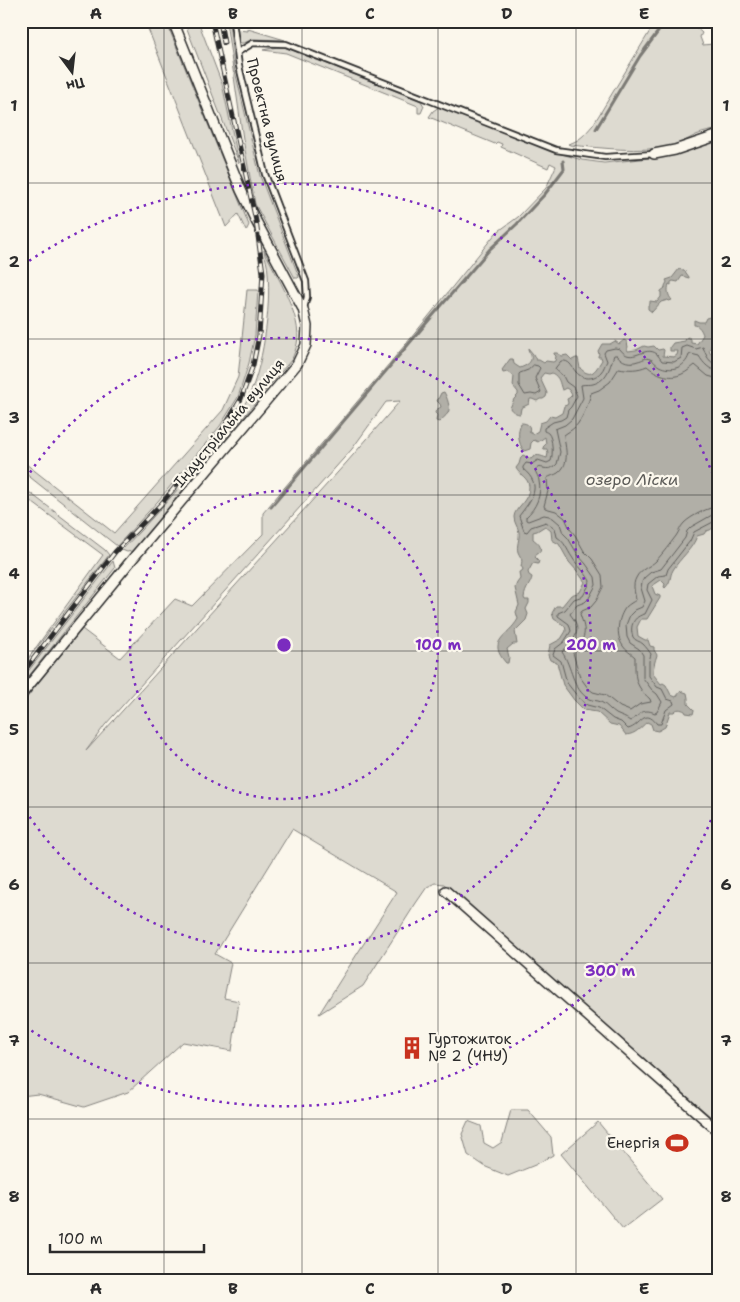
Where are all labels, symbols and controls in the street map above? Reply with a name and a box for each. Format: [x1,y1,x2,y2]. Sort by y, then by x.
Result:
text: A [90,3,102,24]
text: B [228,3,238,24]
text: C [365,3,375,24]
text: D [501,3,513,24]
text: E [639,3,649,24]
north arrow [48,48,98,98]
street label: Проектна вулиця [242,56,292,184]
text: Пн [64,73,87,96]
text: 1 [10,95,18,116]
text: 1 [722,95,730,116]
text: 2 [8,251,20,272]
text: 2 [720,251,732,272]
street label: Індустріальна вулиця [169,354,289,492]
text: 3 [8,407,20,428]
text: 3 [720,407,732,428]
water label: озеро Ліски [586,469,678,490]
text: 4 [8,563,20,584]
text: 4 [720,563,732,584]
text: 100 m [415,635,461,655]
text: 200 m [566,635,616,655]
centre of rings [275,636,293,654]
text: 5 [9,719,19,740]
text: 5 [721,719,731,740]
text: 6 [8,874,20,895]
text: 6 [720,874,732,895]
text: 300 m [585,961,635,981]
place label: Гуртожиток № 2 (ЧНУ) [428,1029,511,1066]
text: 7 [8,1030,20,1051]
text: 7 [720,1030,732,1051]
building icon: Гуртожиток № 2 (ЧНУ) [399,1035,425,1061]
sports icon: Енергія [664,1130,690,1156]
place label: Енергія [607,1133,660,1153]
text: 8 [8,1186,20,1207]
text: 8 [720,1186,732,1207]
scale bar [50,1222,204,1254]
text: 100 m [58,1229,103,1249]
text: A [90,1278,102,1299]
text: B [228,1278,238,1299]
text: C [365,1278,375,1299]
text: D [501,1278,513,1299]
text: E [639,1278,649,1299]

